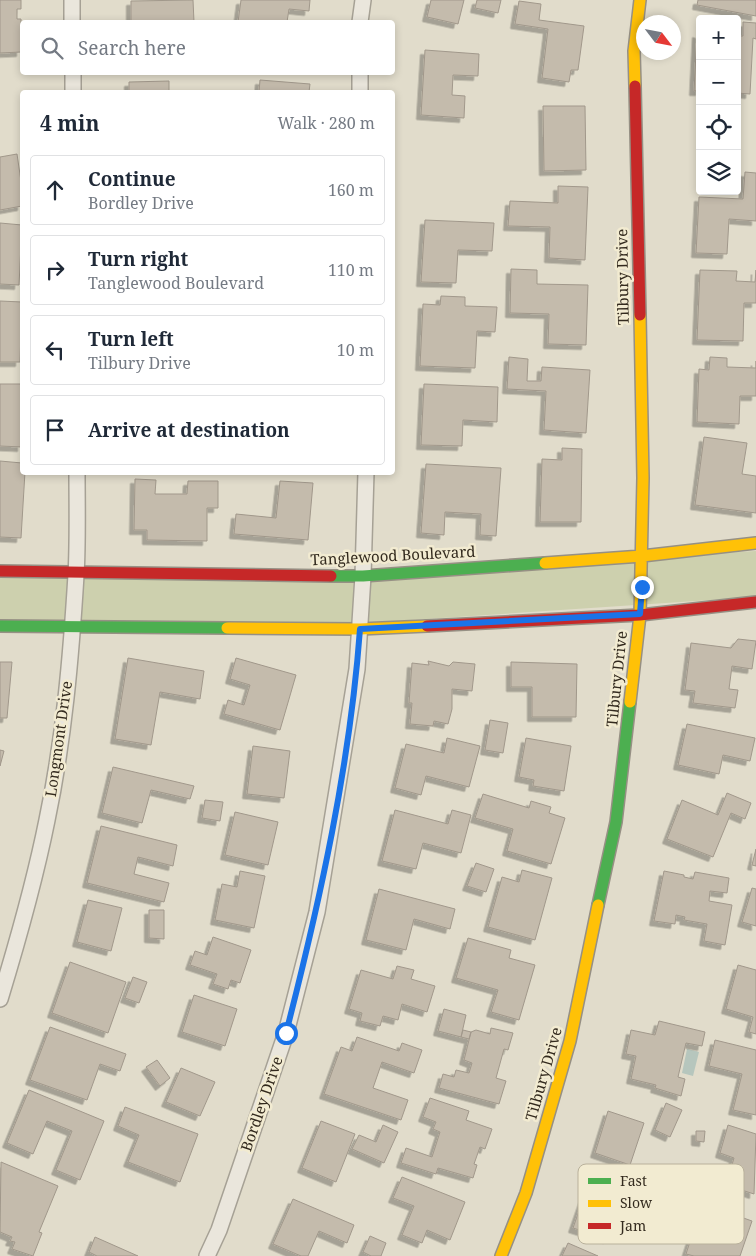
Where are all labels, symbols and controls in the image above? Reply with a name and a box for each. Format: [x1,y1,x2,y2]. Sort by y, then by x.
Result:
north arrow [636,15,681,60]
map controls [696,15,741,195]
button: + [696,15,741,60]
search box [20,20,395,75]
icon: search [38,34,66,62]
text: Search here [78,35,186,61]
button: − [696,60,741,105]
button: locate [696,105,741,150]
text: 4 min [40,109,99,137]
text: Walk · 280 m [278,112,375,134]
button: layers [696,150,741,195]
text: Continue [88,166,176,192]
icon: ahead [41,176,69,204]
text: 160 m [328,179,374,201]
text: Bordley Drive [88,192,194,214]
street label: Tilbury Drive [611,229,633,325]
text: Turn right [88,246,188,272]
icon: right [41,256,69,284]
text: 110 m [328,259,374,281]
text: Tanglewood Boulevard [88,272,264,294]
text: Turn left [88,326,174,352]
icon: left [41,336,69,364]
text: 10 m [337,339,374,361]
text: Tilbury Drive [88,352,191,374]
icon: arrive [41,416,69,444]
text: Arrive at destination [88,417,290,443]
street label: Tanglewood Boulevard [310,541,476,569]
route end [631,576,654,599]
street label: Tilbury Drive [601,630,631,728]
street label: Longmont Drive [40,680,76,798]
route start [275,1022,298,1045]
street label: Tilbury Drive [520,1025,566,1123]
street label: Bordley Drive [235,1053,287,1154]
legend [578,1164,744,1244]
text: Fast [620,1171,647,1190]
text: Slow [620,1193,653,1212]
text: Jam [619,1216,646,1235]

